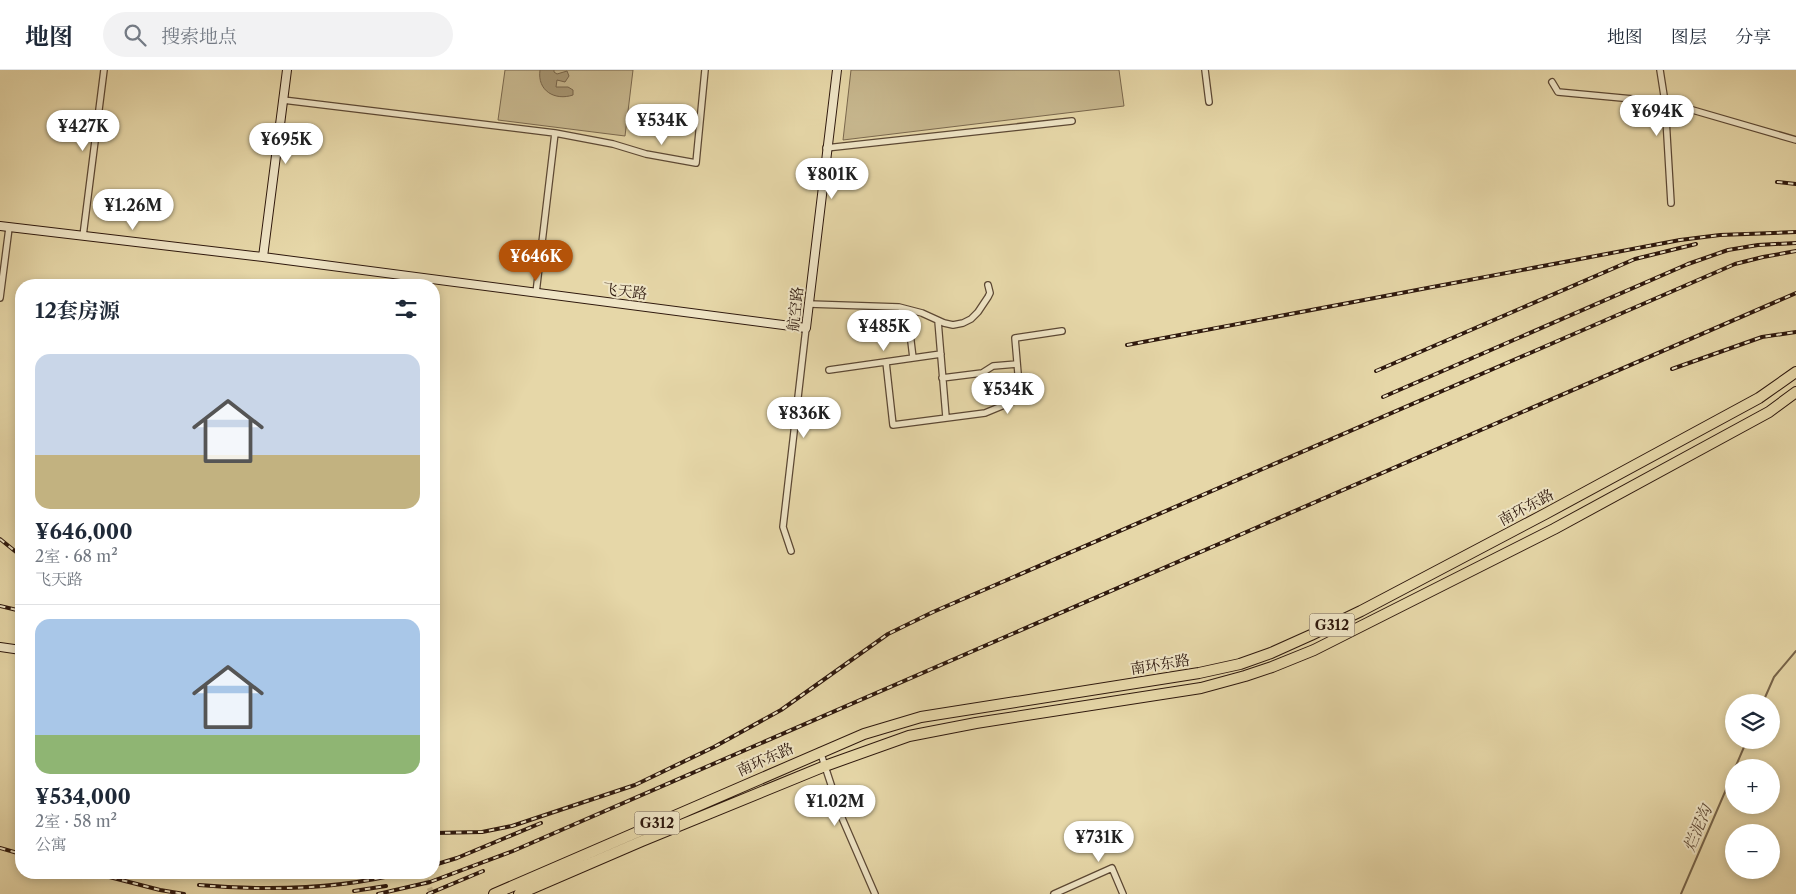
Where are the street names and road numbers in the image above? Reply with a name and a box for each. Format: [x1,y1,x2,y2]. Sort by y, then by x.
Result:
street label: 飞天路 [602,279,648,303]
street label: 航空路 [783,286,807,332]
street label: 南环东路 [1495,485,1557,529]
road number: G312 [1310,614,1354,636]
street label: 南环东路 [1129,650,1191,678]
street label: 南环东路 [734,738,796,780]
road number: G312 [634,811,680,834]

